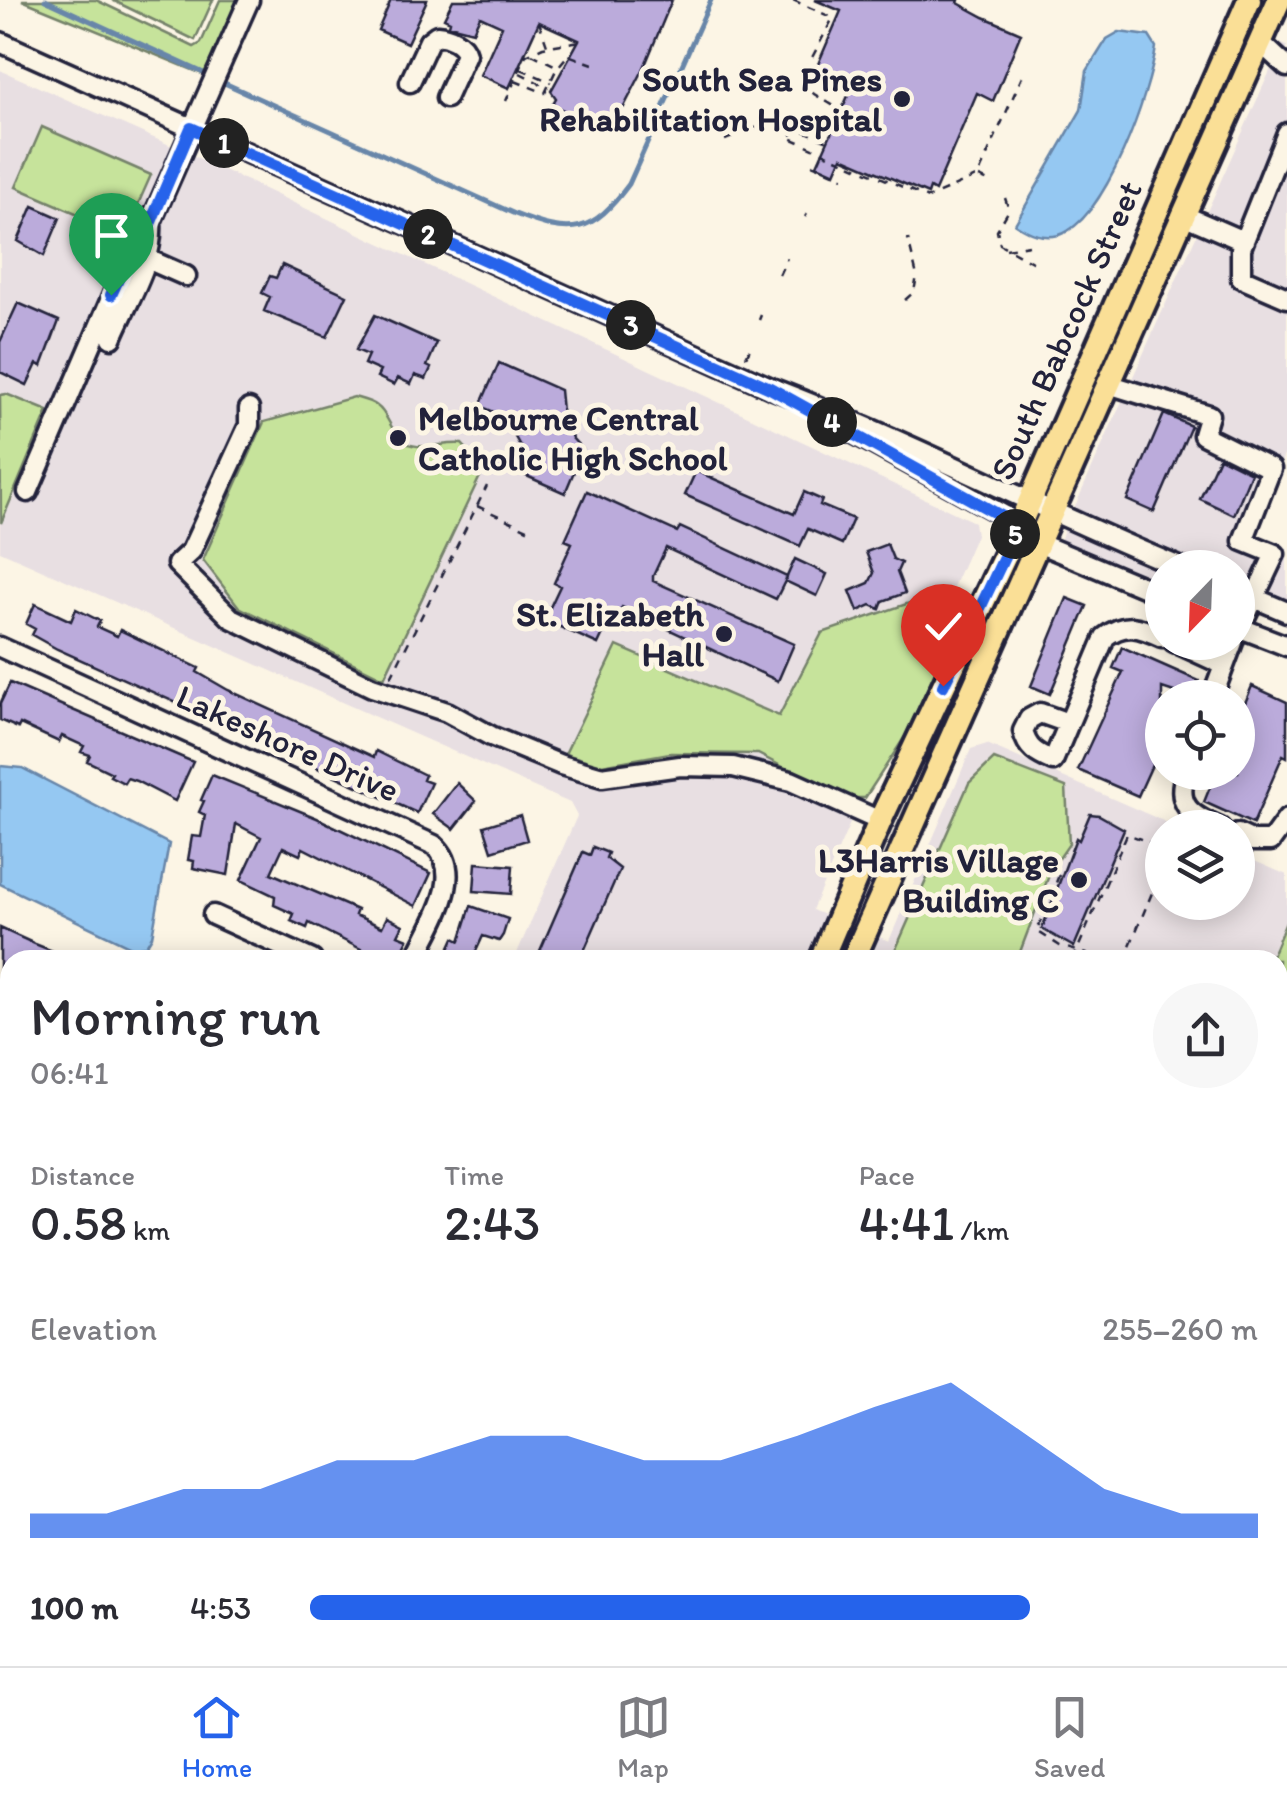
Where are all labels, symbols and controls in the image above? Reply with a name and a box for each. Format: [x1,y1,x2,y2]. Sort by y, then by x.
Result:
place label: South Sea Pines Rehabilitation Hospital [539,58,882,140]
marker: South Sea Pines Rehabilitation Hospital [891,88,913,110]
pin: 1 [199,118,249,168]
text: 1 [218,126,231,160]
street label: South Babcock Street [981,174,1151,486]
pin [69,193,154,296]
icon: arrive [84,208,139,263]
pin: 2 [403,209,453,259]
text: 2 [421,217,435,251]
pin: 3 [606,300,656,350]
text: 3 [623,308,639,342]
place label: Melbourne Central Catholic High School [418,397,728,479]
pin: 4 [807,397,857,447]
text: 4 [824,405,840,439]
marker: Melbourne Central Catholic High School [387,427,409,449]
pin: 5 [990,509,1040,559]
text: 5 [1008,517,1022,551]
north arrow [1145,550,1255,660]
map controls [1145,550,1255,920]
pin [901,584,986,687]
place label: St. Elizabeth Hall [516,593,704,675]
icon: check [916,599,971,654]
marker: St. Elizabeth Hall [713,623,735,645]
street label: Lakeshore Drive [170,675,406,811]
button: locate [1145,680,1255,790]
button: layers [1145,810,1255,920]
place label: L3Harris Village Building C [818,839,1059,921]
marker: L3Harris Village Building C [1068,869,1090,891]
text: Morning run [30,983,321,1049]
button: share [1153,983,1258,1088]
text: 06:41 [30,1054,109,1092]
text: Distance [30,1158,135,1192]
text: Time [444,1158,504,1192]
text: Pace [859,1158,915,1192]
text: 0.58 [30,1192,127,1253]
text: 2:43 [444,1192,540,1253]
text: 4:41 [859,1192,954,1253]
text: km [127,1213,170,1247]
text: /km [954,1213,1009,1247]
text: Elevation [30,1310,157,1348]
text: 255–260 m [1102,1310,1258,1348]
text: 100 m [30,1589,118,1627]
text: 4:53 [190,1589,251,1627]
tab: Home [182,1690,252,1784]
tab: Map [616,1690,671,1784]
tab: Saved [1034,1690,1105,1784]

